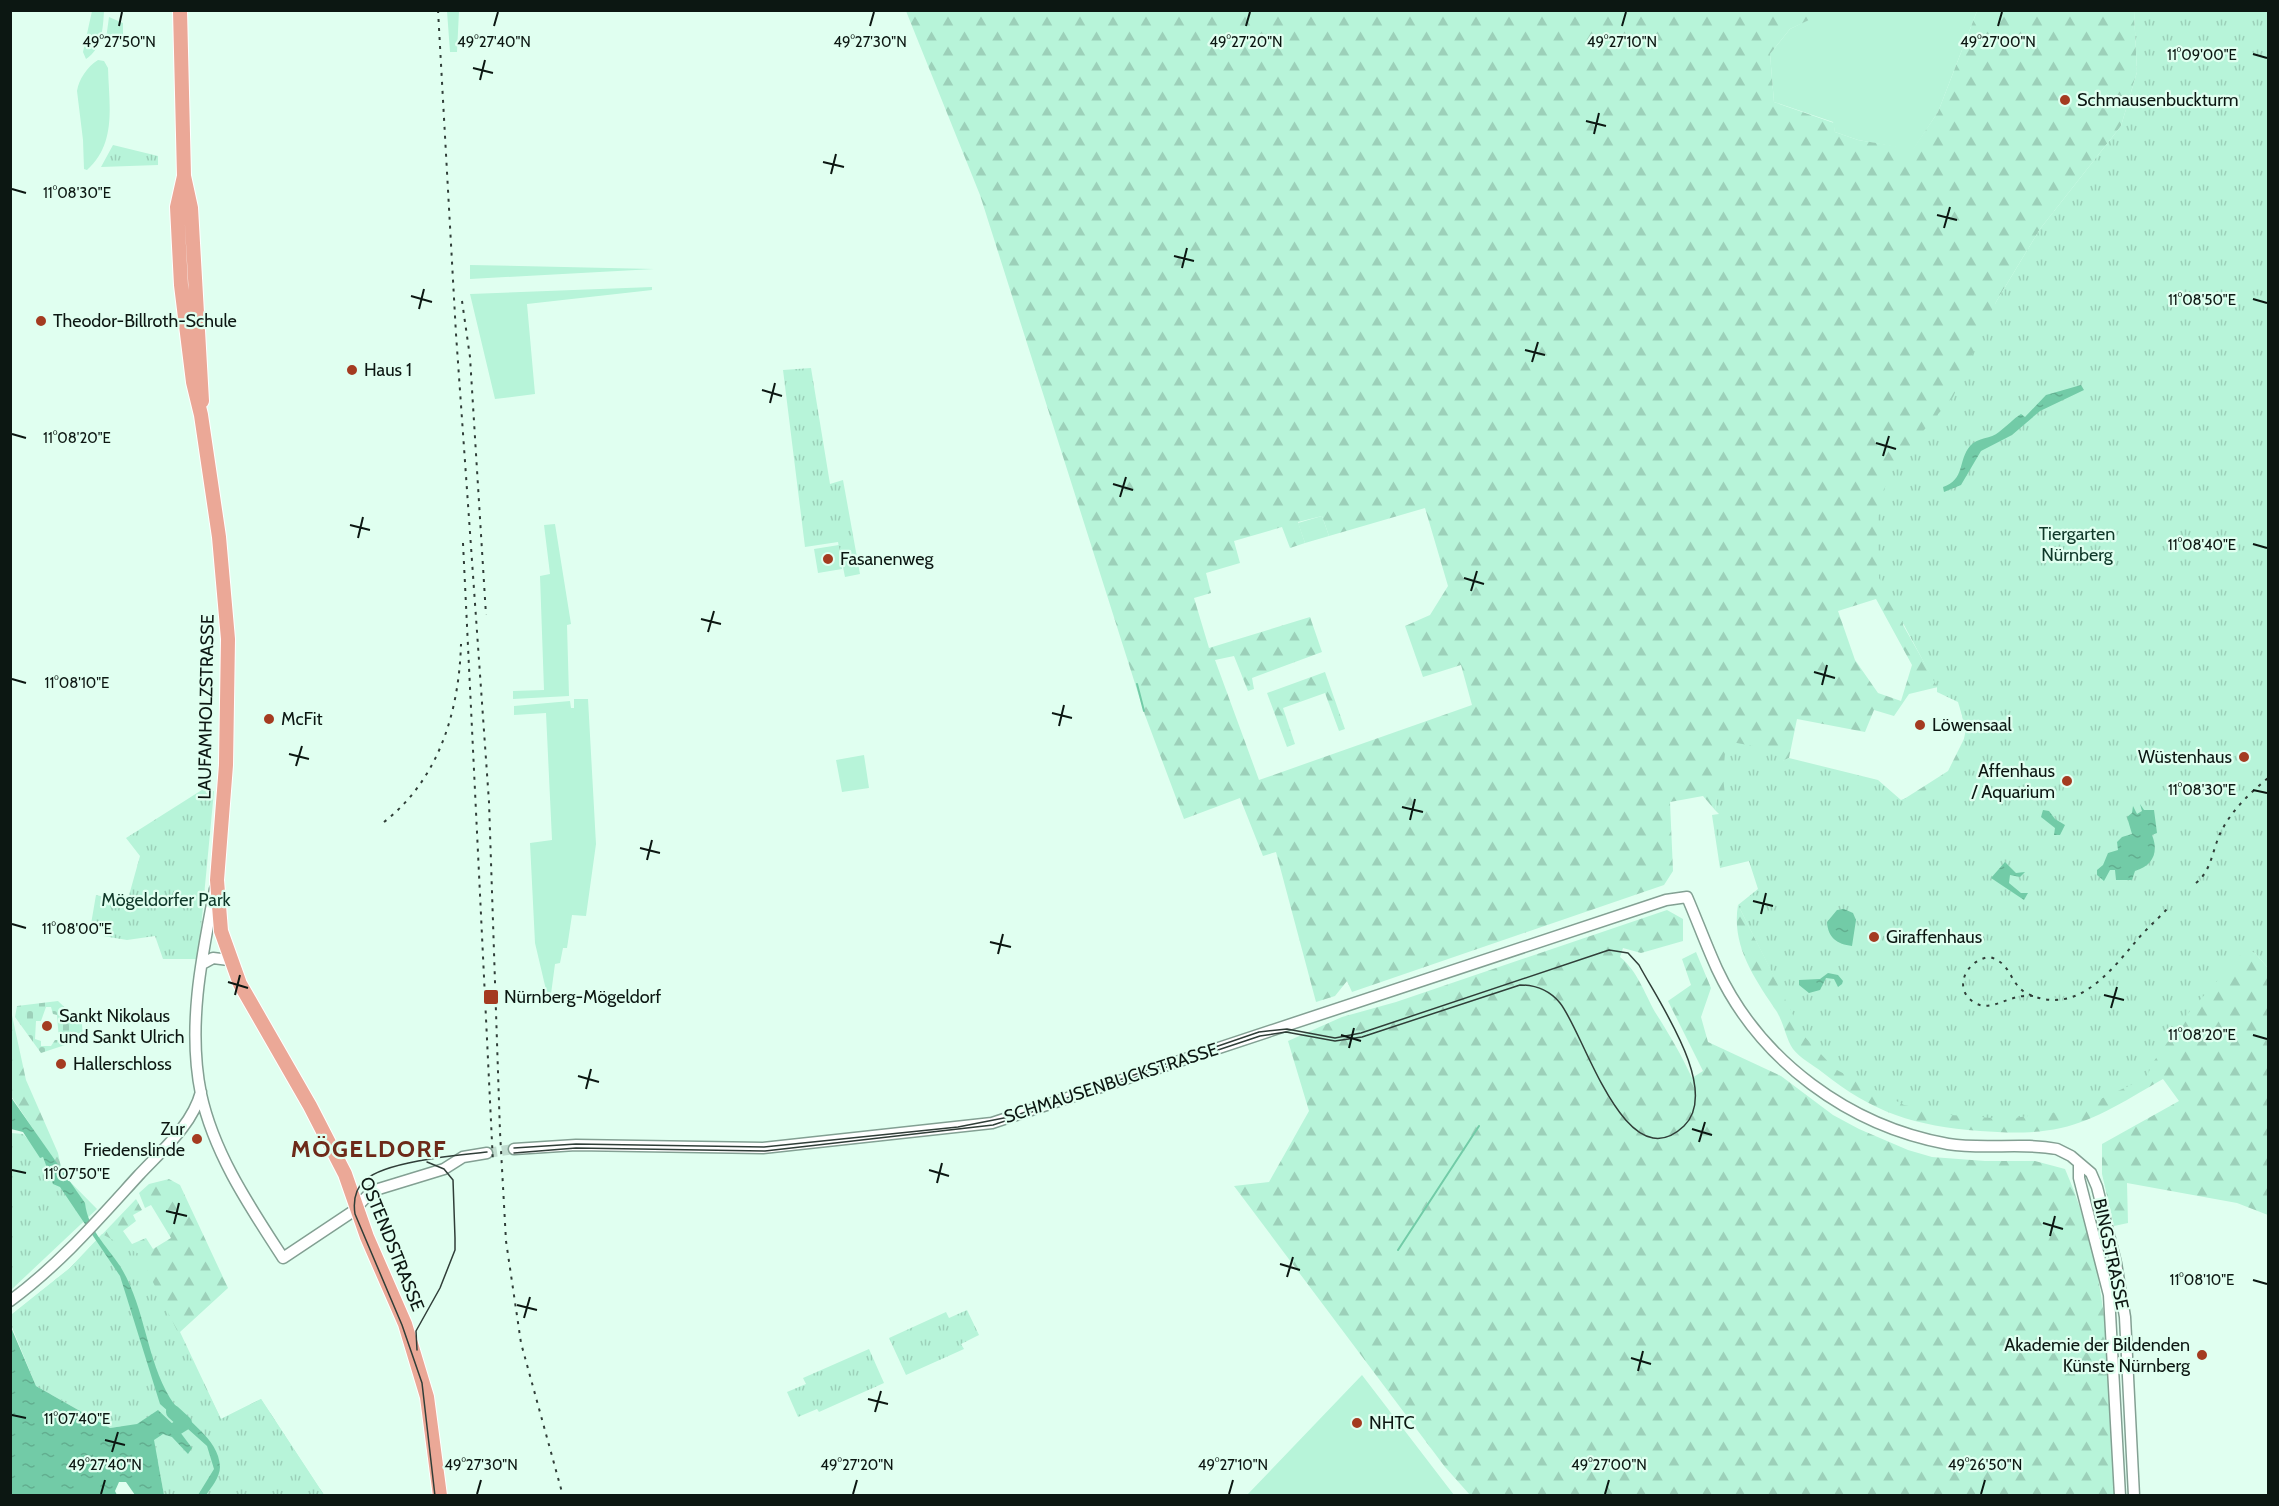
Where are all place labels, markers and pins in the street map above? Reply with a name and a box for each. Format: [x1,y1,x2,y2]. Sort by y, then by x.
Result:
place label: Schmausenbuckturm [2077,89,2239,111]
marker: Schmausenbuckturm [2058,93,2072,107]
place label: Theodor-Billroth-Schule [53,310,237,332]
marker: Theodor-Billroth-Schule [34,314,48,328]
place label: Haus 1 [364,359,412,381]
marker: Haus 1 [345,363,359,377]
place label: Fasanenweg [840,548,934,570]
marker: Fasanenweg [821,552,835,566]
place label: McFit [281,708,323,730]
marker: McFit [262,712,276,726]
place label: Löwensaal [1932,714,2013,736]
marker: Löwensaal [1913,718,1927,732]
place label: Wüstenhaus [2138,746,2232,768]
marker: Wüstenhaus [2237,750,2251,764]
place label: Affenhaus / Aquarium [1970,760,2055,803]
marker: Affenhaus / Aquarium [2060,774,2074,788]
place label: Giraffenhaus [1886,926,1982,948]
marker: Giraffenhaus [1867,930,1881,944]
place label: Nürnberg-Mögeldorf [504,986,661,1008]
marker: Nürnberg-Mögeldorf [482,988,500,1006]
place label: Sankt Nikolaus und Sankt Ulrich [59,1005,184,1048]
marker: Sankt Nikolaus und Sankt Ulrich [40,1019,54,1033]
place label: Hallerschloss [73,1053,172,1075]
marker: Hallerschloss [54,1057,68,1071]
place label: Zur Friedenslinde [84,1118,185,1161]
marker: Zur Friedenslinde [190,1132,204,1146]
place label: Akademie der Bildenden Künste Nürnberg [2004,1334,2191,1377]
marker: Akademie der Bildenden Künste Nürnberg [2195,1348,2209,1362]
place label: NHTC [1369,1412,1415,1434]
marker: NHTC [1350,1416,1364,1430]

